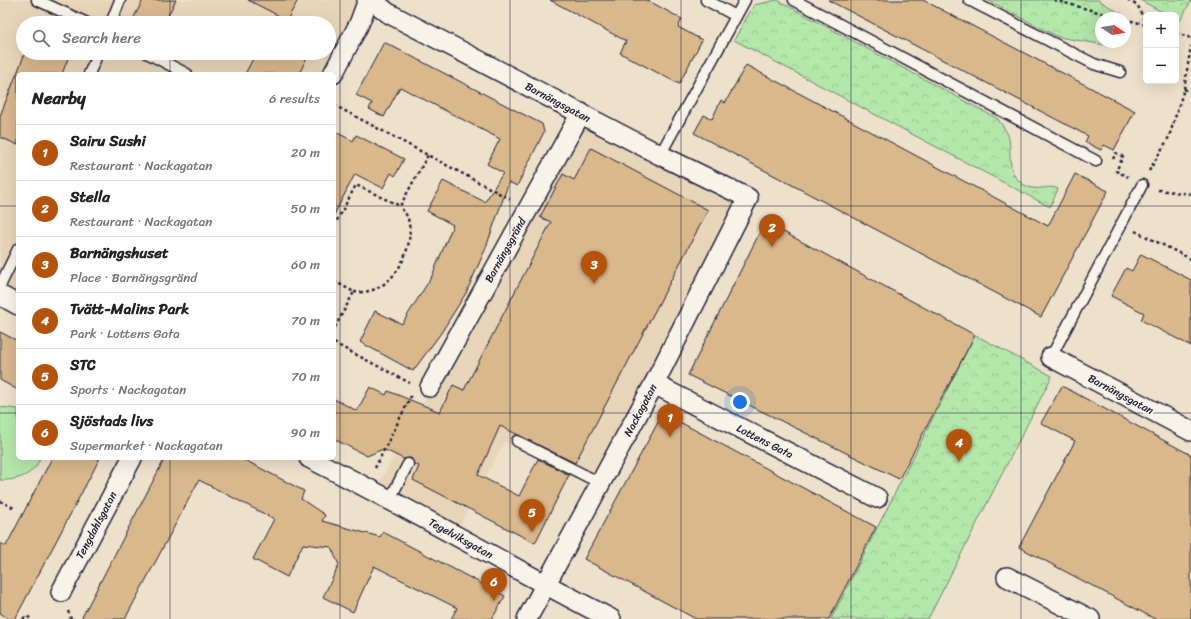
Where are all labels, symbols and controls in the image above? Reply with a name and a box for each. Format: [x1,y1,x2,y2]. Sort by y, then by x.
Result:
north arrow [1095,12,1131,48]
map controls [1143,12,1179,84]
button: + [1143,12,1179,48]
search box [16,16,336,60]
text: Search here [62,25,141,51]
icon: search [30,27,52,49]
button: − [1143,48,1179,84]
street label: Barnängsgatan [521,77,594,128]
text: Nearby [32,83,86,113]
text: 6 results [269,87,320,110]
text: Sairu Sushi [70,128,146,154]
text: 1 [42,141,48,164]
text: 20 m [291,141,320,164]
text: Restaurant · Nackagatan [70,154,212,177]
text: Stella [70,184,110,210]
text: 2 [41,197,49,220]
text: 50 m [290,197,320,220]
text: Restaurant · Nackagatan [70,210,212,233]
street label: Barnängsgränd [480,213,532,286]
pin: 2 [759,214,785,247]
text: Barnängshuset [70,240,168,266]
pin: 3 [581,251,607,284]
text: 3 [41,253,49,276]
text: 60 m [291,253,320,276]
text: Place · Barnängsgränd [70,266,197,289]
text: Tvätt-Malins Park [70,296,189,322]
text: 4 [41,309,49,332]
text: 70 m [291,309,320,332]
text: Park · Lottens Gata [70,322,180,345]
text: STC [70,352,96,378]
text: 5 [41,365,49,388]
text: 70 m [291,365,320,388]
street label: Barnängsgatan [1084,369,1157,420]
text: Sports · Nackagatan [70,378,186,401]
street label: Nackagatan [619,380,662,440]
your location [730,392,750,412]
pin: 1 [657,404,683,437]
text: Sjöstads livs [70,408,153,434]
street label: Lottens Gata [733,419,797,464]
text: 6 [41,421,49,444]
text: 90 m [290,421,320,444]
pin: 4 [946,429,972,462]
text: Supermarket · Nackagatan [70,434,223,457]
street label: Tengdahlsgatan [71,488,122,563]
pin: 5 [519,499,545,532]
street label: Tegelviksgatan [425,513,497,564]
pin: 6 [481,568,507,601]

